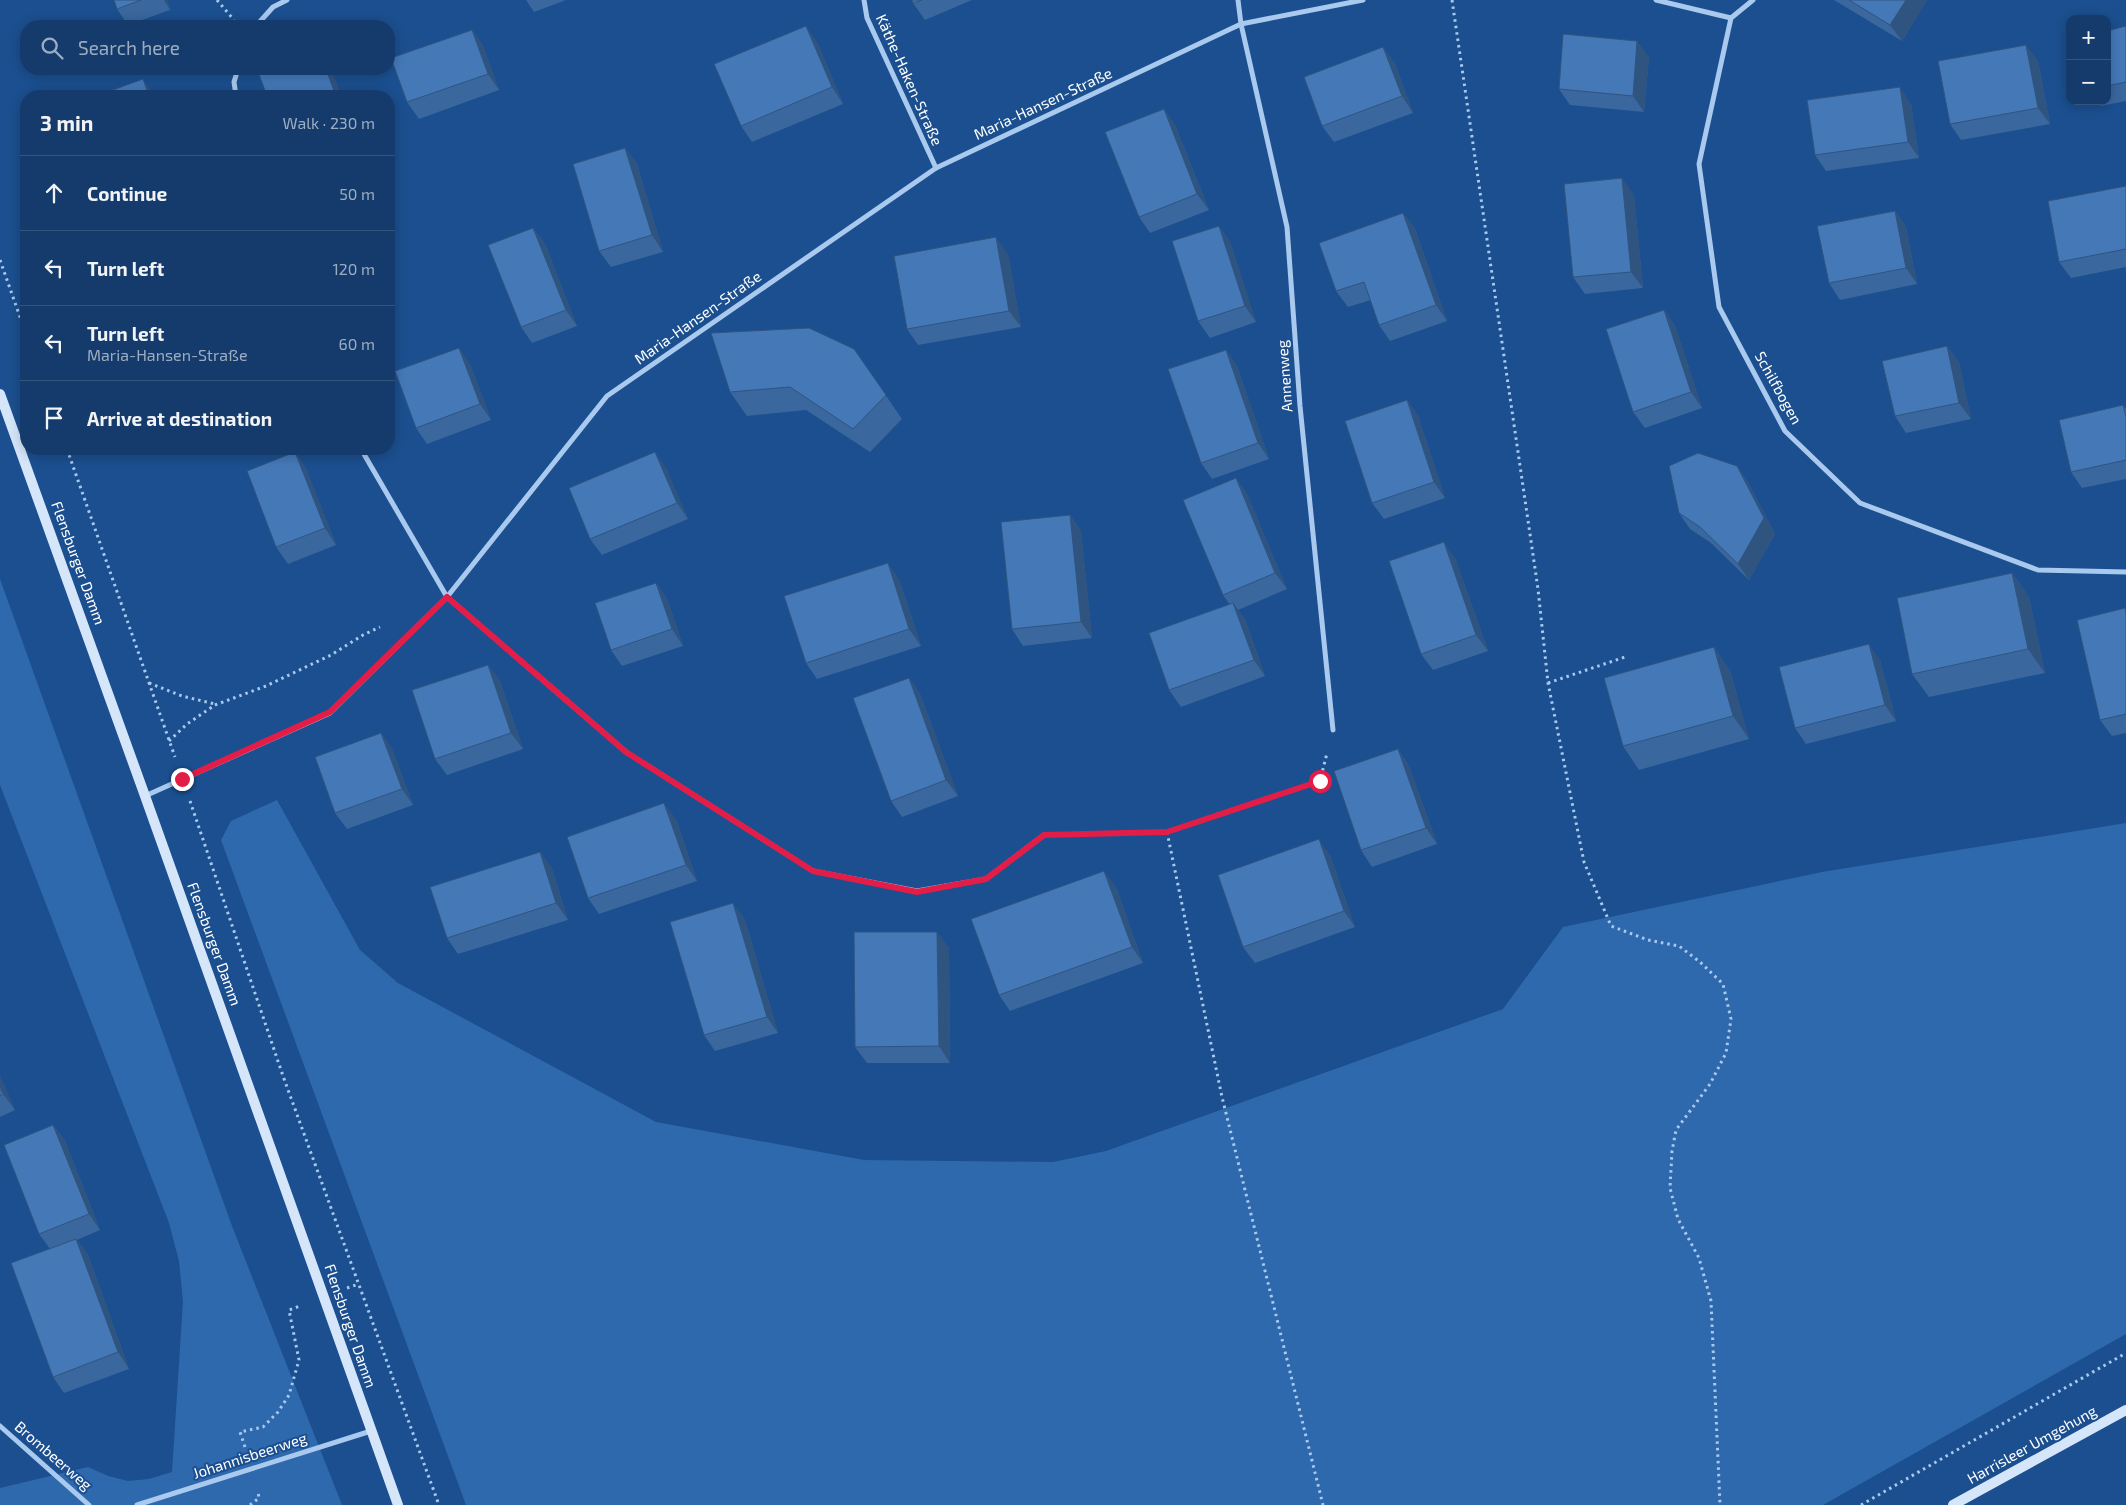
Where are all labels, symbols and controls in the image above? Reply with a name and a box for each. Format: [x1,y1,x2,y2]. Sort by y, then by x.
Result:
street label: Käthe-Haken-Straße [873,11,947,148]
map controls [2066,15,2111,105]
button: + [2066,15,2111,60]
search box [20,20,395,75]
icon: search [38,34,66,62]
text: Search here [78,36,180,59]
button: − [2066,60,2111,105]
street label: Maria-Hansen-Straße [971,63,1115,143]
text: 3 min [40,110,93,135]
text: Walk · 230 m [282,113,375,132]
icon: ahead [40,179,68,207]
text: Continue [87,182,167,205]
text: 50 m [339,184,375,203]
icon: left [40,254,68,282]
text: Turn left [87,257,164,280]
text: 120 m [332,259,375,278]
street label: Maria-Hansen-Straße [631,267,764,368]
text: Turn left [87,322,164,345]
icon: left [40,329,68,357]
text: 60 m [339,334,375,353]
street label: Annenweg [1272,339,1296,413]
text: Maria-Hansen-Straße [87,345,248,364]
street label: Schilfbogen [1752,348,1806,427]
icon: arrive [40,404,68,432]
text: Arrive at destination [87,407,272,430]
street label: Flensburger Damm [48,499,110,627]
route end [171,768,194,791]
route start [1309,770,1332,793]
street label: Flensburger Damm [184,880,246,1008]
street label: Flensburger Damm [321,1261,381,1390]
street label: Harrisleer Umgehung [1964,1401,2100,1487]
street label: Brombeerweg [11,1417,96,1494]
street label: Johannisbeerweg [190,1428,310,1482]

